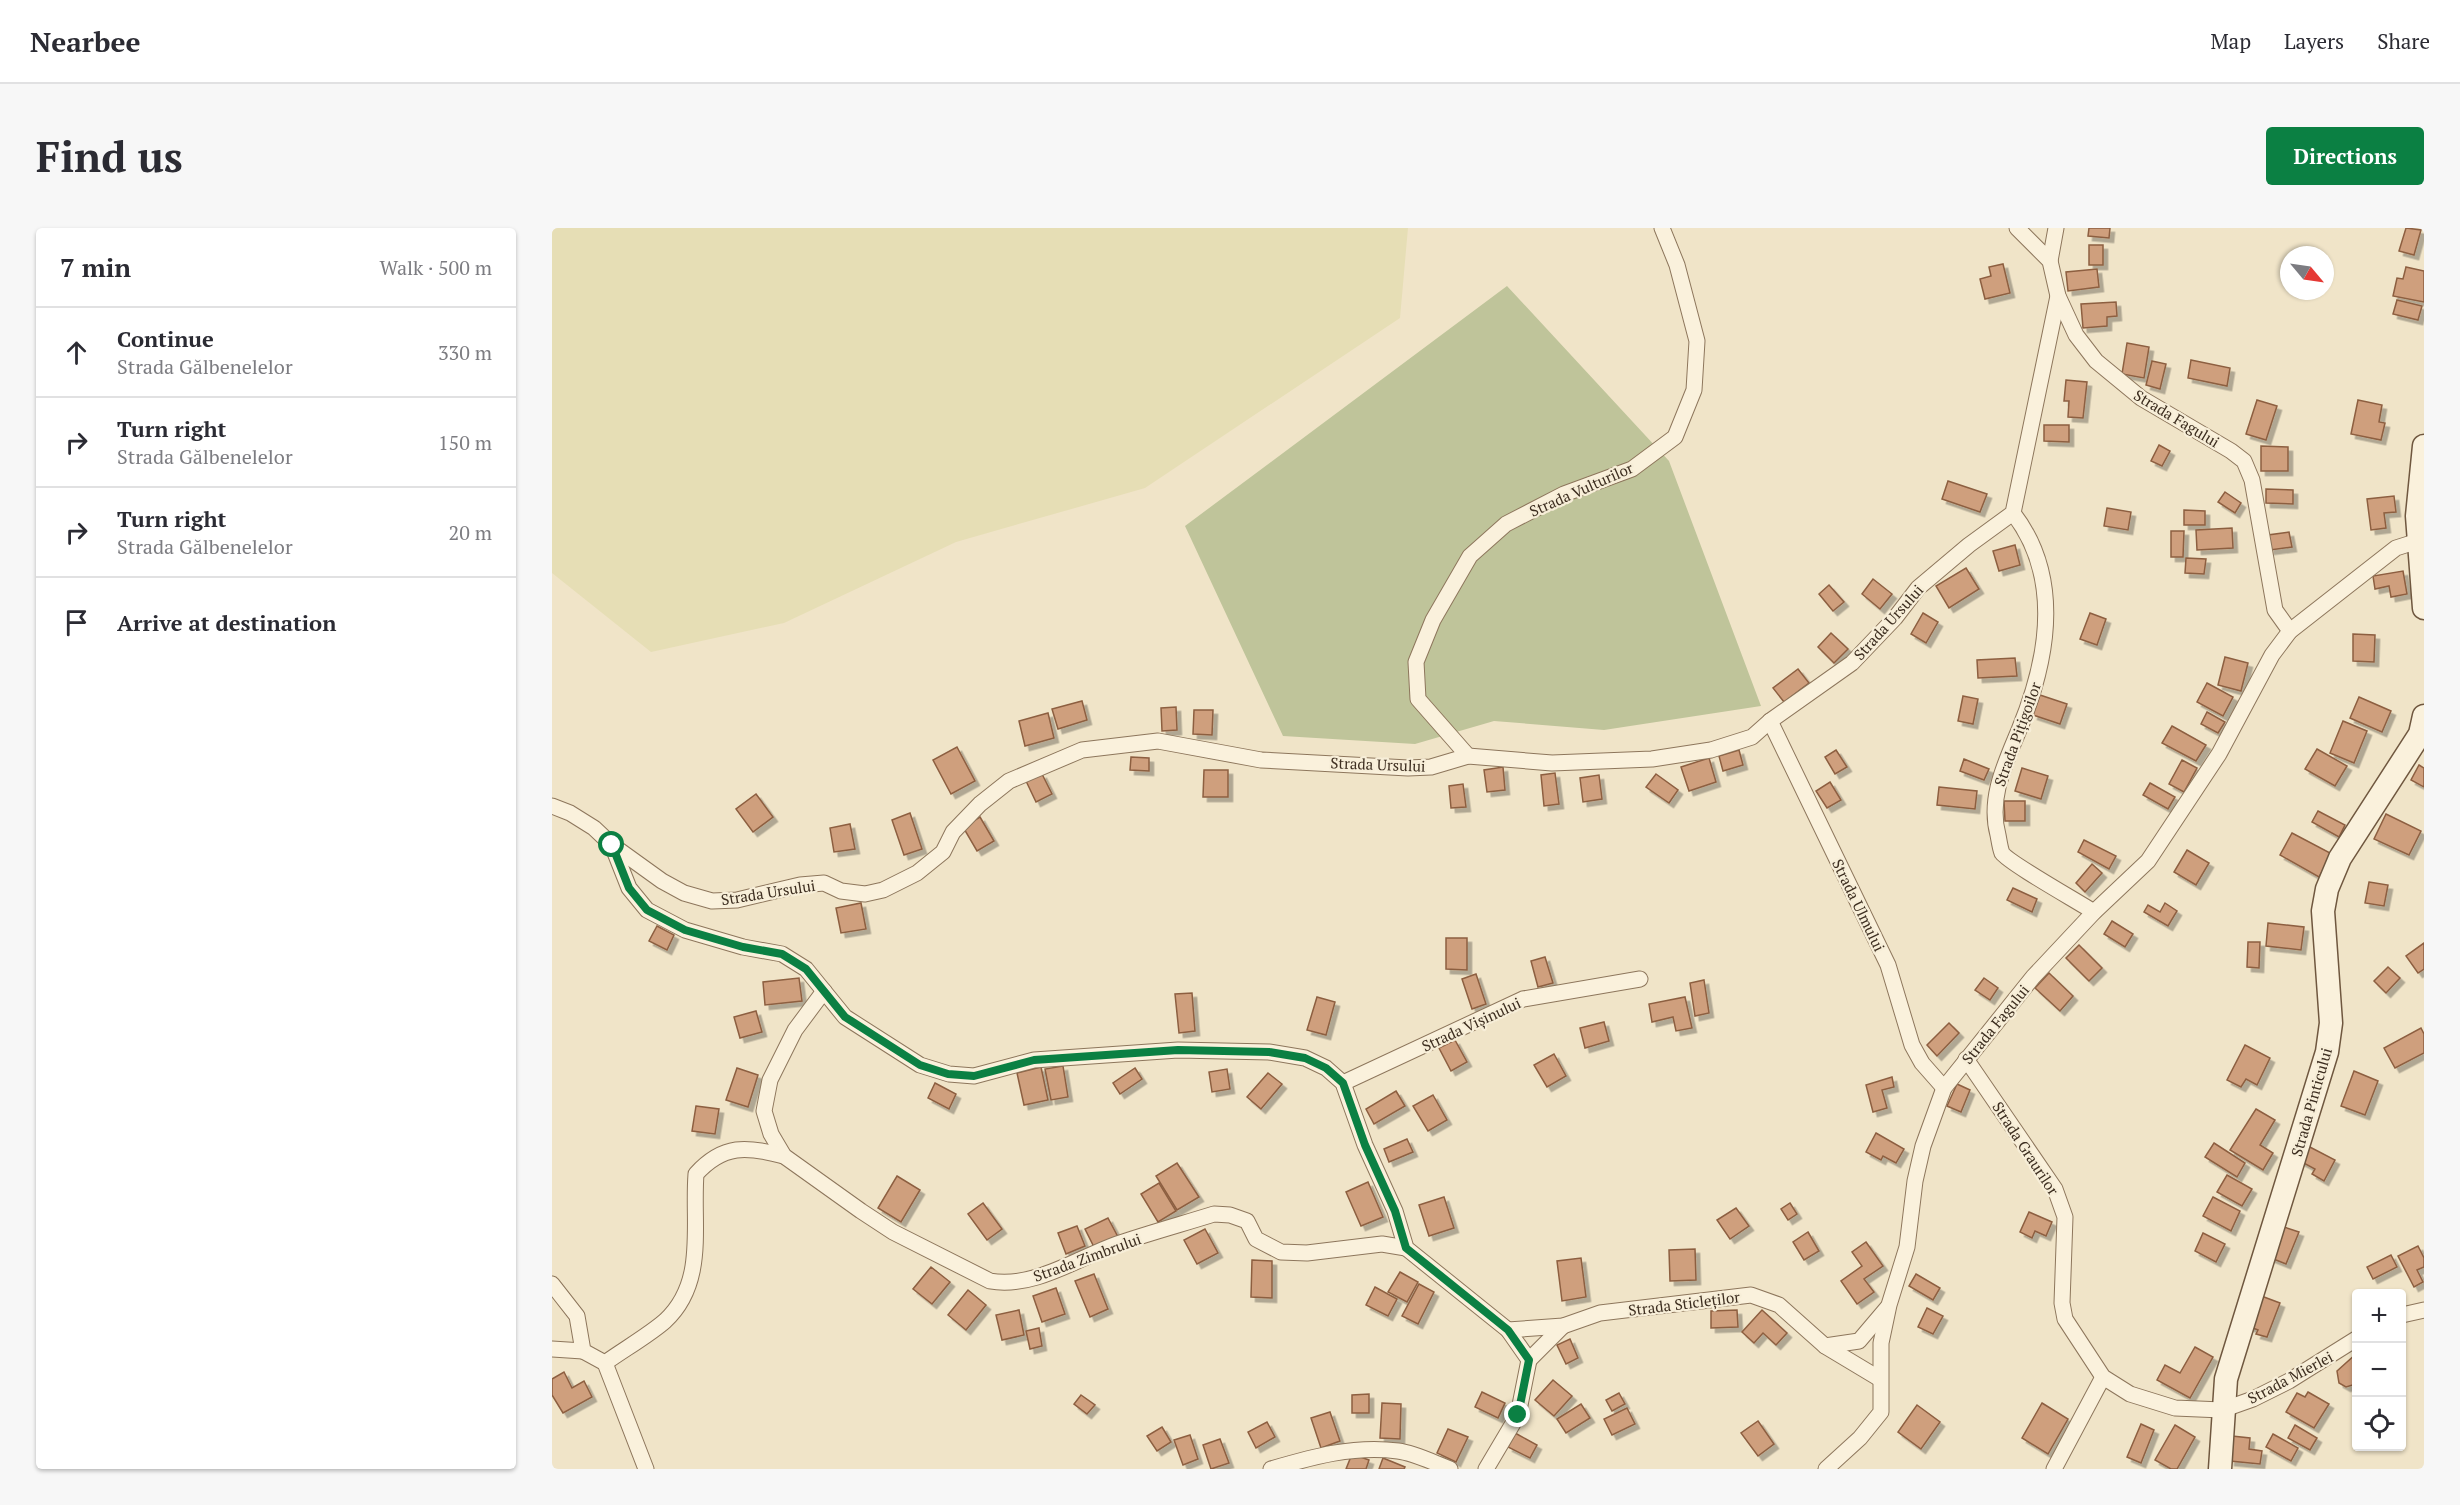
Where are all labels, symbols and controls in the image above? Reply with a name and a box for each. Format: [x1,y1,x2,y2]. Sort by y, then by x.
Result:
text: Nearbee [30,23,140,60]
text: Map [2210,27,2251,55]
text: Layers [2284,27,2344,55]
text: Share [2377,27,2430,55]
button: Directions [2266,127,2424,185]
text: Find us [36,128,183,184]
north arrow [2280,246,2334,300]
text: 7 min [60,250,131,284]
text: Walk · 500 m [380,254,492,281]
text: Continue [117,324,214,353]
icon: ahead [60,336,93,369]
text: 330 m [438,339,492,366]
text: Strada Gălbenelelor [117,353,293,380]
street label: Strada Fagului [2131,385,2223,451]
text: Turn right [117,414,226,443]
icon: right [60,426,93,459]
text: 150 m [438,429,492,456]
text: Strada Gălbenelelor [117,443,293,470]
street label: Strada Vulturilor [1526,457,1636,521]
text: Turn right [117,504,226,533]
icon: right [60,516,93,549]
text: 20 m [449,519,492,546]
text: Strada Gălbenelelor [117,533,293,560]
street label: Strada Ursului [1849,580,1927,664]
icon: arrive [60,606,93,639]
text: Arrive at destination [117,608,336,637]
street label: Strada Pițigoilor [1989,679,2045,789]
street label: Strada Ursului [1330,752,1426,776]
route start [598,831,624,857]
street label: Strada Ulmului [1828,856,1890,954]
street label: Strada Ursului [719,875,817,909]
street label: Strada Fagului [1957,980,2033,1068]
street label: Strada Vișinului [1418,992,1524,1056]
street label: Strada Pinticului [2286,1045,2336,1159]
street label: Strada Graurilor [1988,1097,2064,1199]
street label: Strada Zimbrului [1030,1228,1144,1286]
street label: Strada Sticleților [1627,1286,1741,1320]
map controls [2352,1289,2406,1451]
button: + [2352,1289,2406,1343]
button: − [2352,1343,2406,1397]
street label: Strada Mierlei [2244,1346,2336,1408]
button: locate [2352,1397,2406,1451]
route end [1504,1401,1530,1427]

